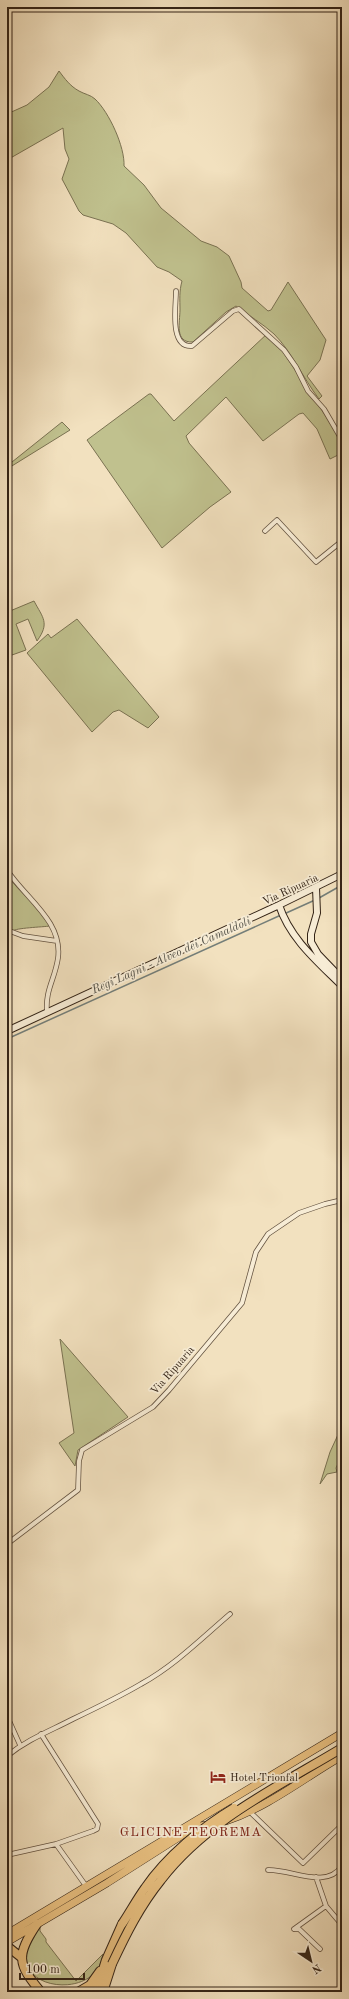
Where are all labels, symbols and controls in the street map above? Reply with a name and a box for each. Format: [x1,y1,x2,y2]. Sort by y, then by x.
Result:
street label: Via Ripuaria [261,872,321,908]
water label: Regi Lagni - Alveo dei Camaldoli [89,915,253,997]
street label: Via Ripuaria [149,1344,197,1397]
hotel icon: Hotel Trionfal [209,1768,227,1786]
place label: Hotel Trionfal [230,1773,298,1784]
district label: GLICINE-TEOREMA [120,1826,262,1839]
north arrow [291,1941,331,1981]
scale bar [20,1955,84,1981]
text: N [309,1961,322,1975]
text: 100 m [26,1964,60,1976]

